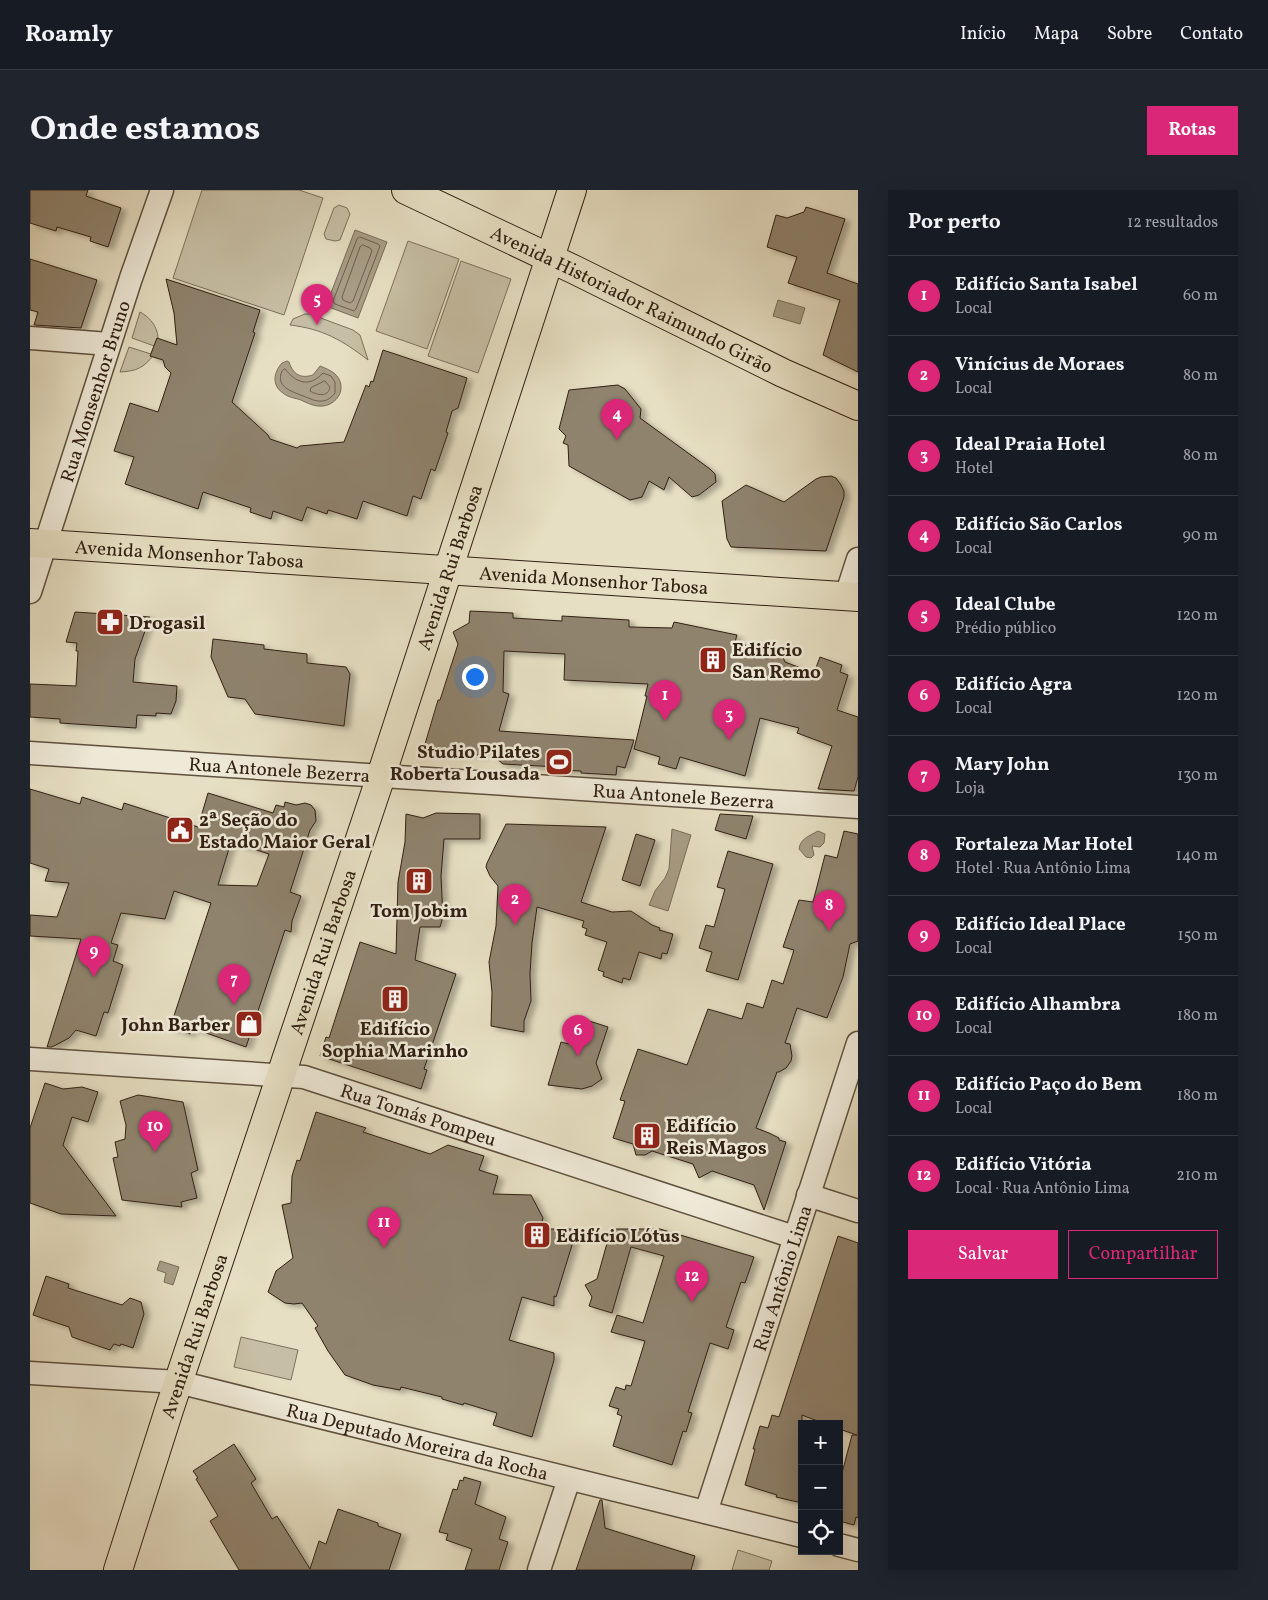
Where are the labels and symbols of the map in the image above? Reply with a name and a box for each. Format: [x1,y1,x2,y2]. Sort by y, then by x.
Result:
street label: Avenida Historiador Raimundo Girão [486,221,777,381]
pin: 5 [301,284,333,325]
street label: Rua Monsenhor Bruno [55,298,138,486]
pin: 4 [601,399,633,440]
street label: Avenida Rui Barbosa [412,482,490,654]
street label: Avenida Monsenhor Tabosa [74,535,305,576]
street label: Avenida Monsenhor Tabosa [478,561,709,602]
pharmacy icon: Drogasil [95,607,125,637]
place label: Drogasil [129,611,205,637]
place label: Edifício San Remo [732,638,821,686]
building icon: Edifício San Remo [698,645,728,675]
your location [462,664,488,690]
pin: 1 [649,680,681,721]
pin: 3 [713,699,745,740]
place label: Studio Pilates Roberta Lousada [390,740,540,788]
sports icon: Studio Pilates Roberta Lousada [544,747,574,777]
street label: Rua Antonele Bezerra [188,752,371,790]
street label: Rua Antonele Bezerra [592,779,775,817]
place label: 2ª Seção do Estado Maior Geral [199,808,371,856]
public building icon: 2ª Seção do Estado Maior Geral [165,815,195,845]
street label: Avenida Rui Barbosa [284,866,364,1039]
building icon: Tom Jobim [404,866,434,896]
pin: 2 [499,884,531,925]
pin: 8 [813,890,845,931]
place label: Tom Jobim [370,899,468,925]
pin: 9 [78,936,110,977]
pin: 7 [218,964,250,1005]
building icon: Edifício Sophia Marinho [380,984,410,1014]
shop icon: John Barber [234,1009,264,1039]
place label: John Barber [120,1013,230,1039]
pin: 6 [562,1015,594,1056]
place label: Edifício Sophia Marinho [322,1017,468,1065]
street label: Rua Tomás Pompeu [336,1079,499,1154]
pin: 10 [139,1111,171,1152]
place label: Edifício Reis Magos [666,1114,767,1162]
building icon: Edifício Reis Magos [632,1121,662,1151]
street label: Rua Antônio Lima [748,1202,820,1355]
pin: 11 [368,1207,400,1248]
building icon: Edifício Lótus [522,1220,552,1250]
place label: Edifício Lótus [556,1224,680,1250]
street label: Avenida Rui Barbosa [156,1251,235,1423]
pin: 12 [676,1261,708,1302]
street label: Rua Deputado Moreira da Rocha [283,1398,551,1488]

